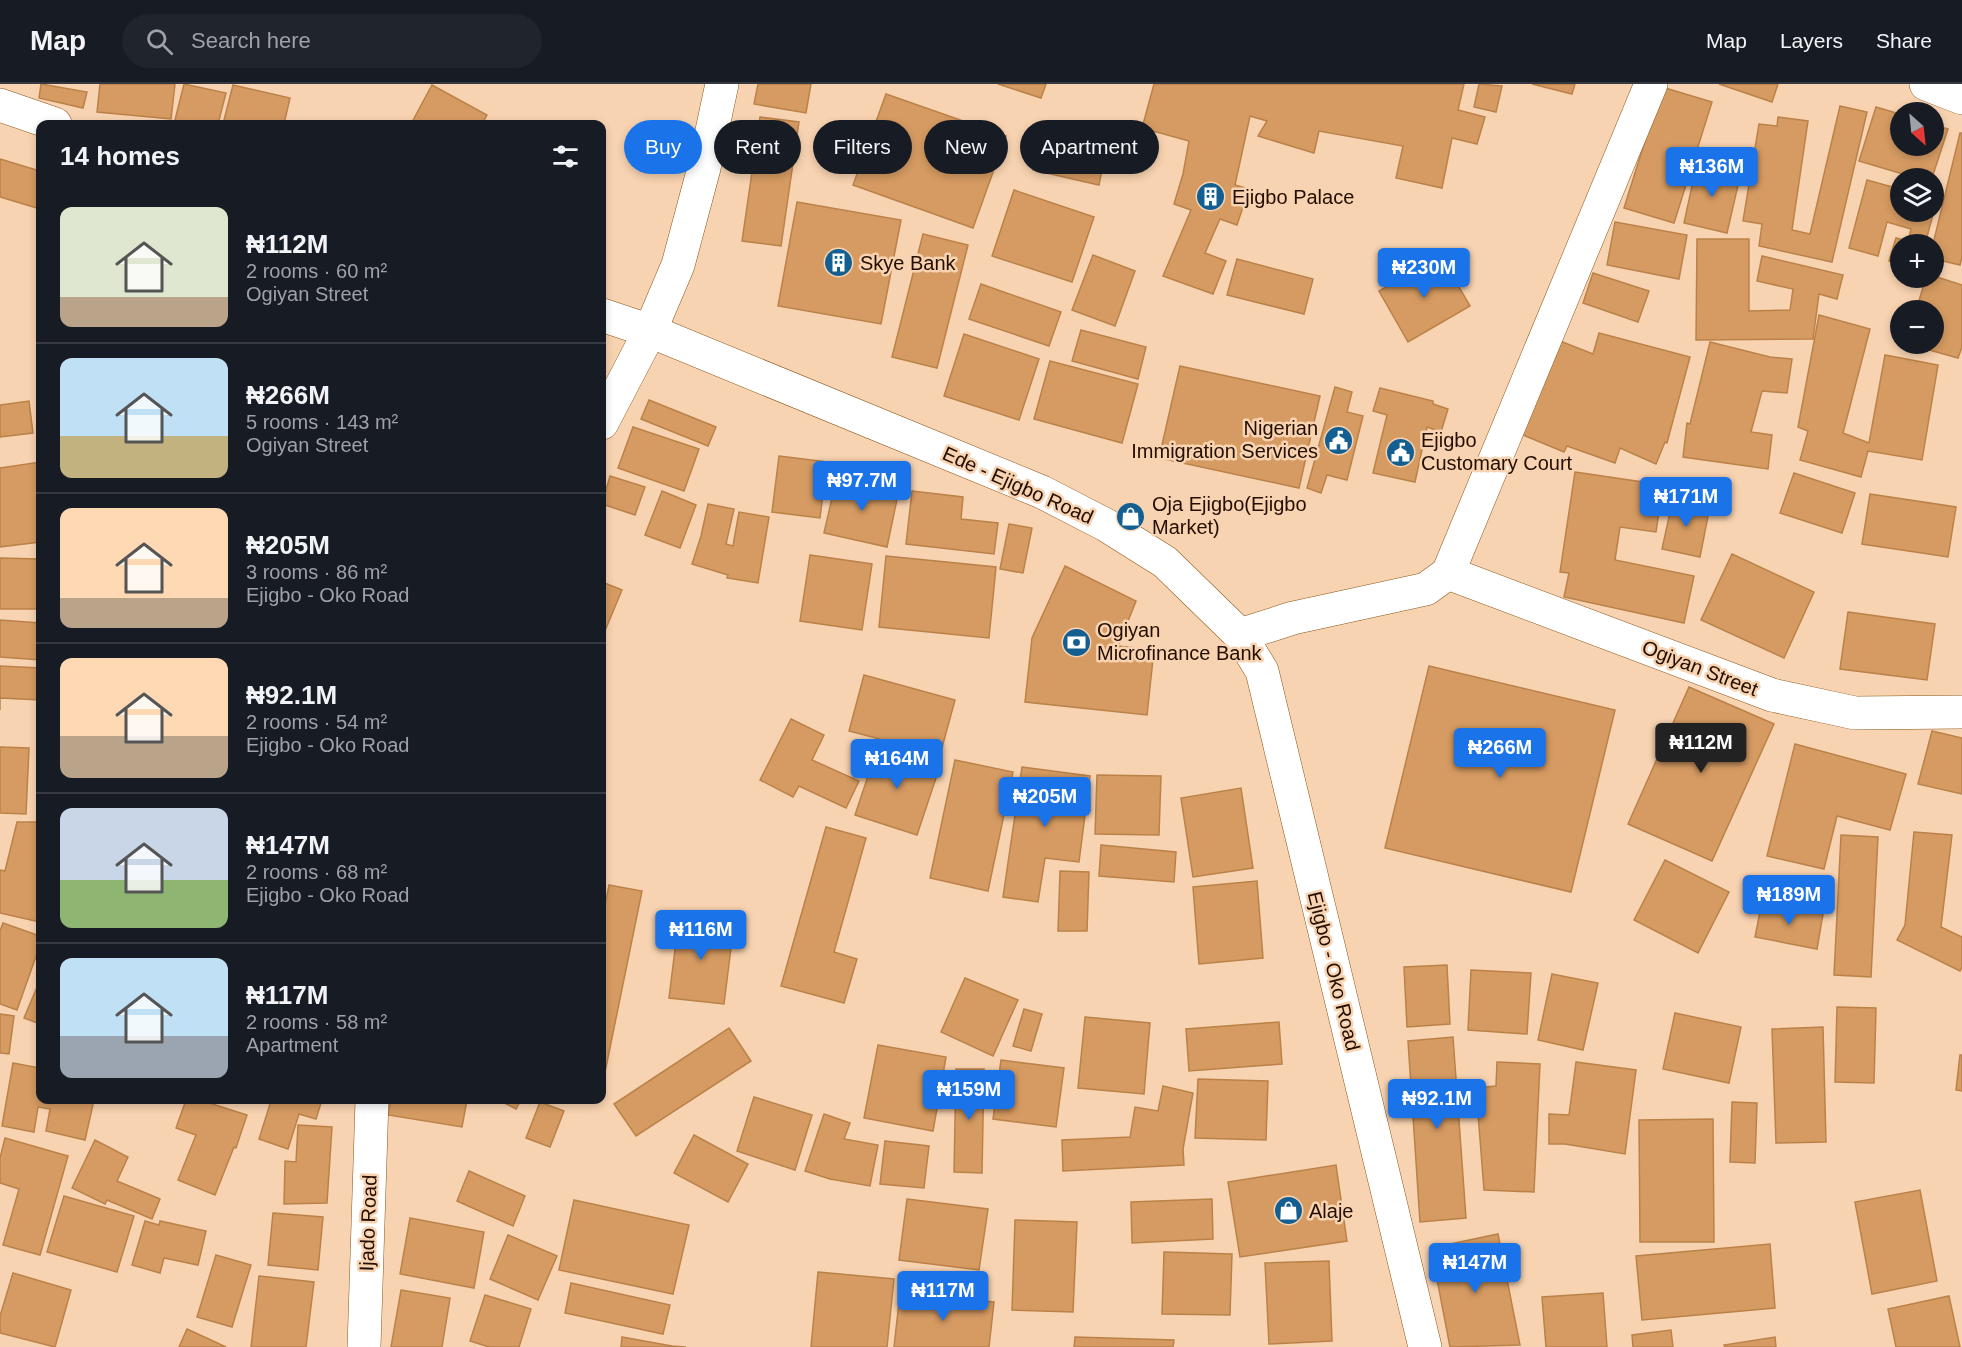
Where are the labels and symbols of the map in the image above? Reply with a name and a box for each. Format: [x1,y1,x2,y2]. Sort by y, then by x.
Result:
north arrow [1890,102,1944,156]
pin: ₦136M [1670,147,1754,198]
building icon: Ejigbo Palace [1195,181,1227,213]
place label: Ejigbo Palace [1232,186,1354,208]
building icon: Skye Bank [823,247,855,279]
pin: ₦230M [1382,248,1466,299]
place label: Skye Bank [860,252,957,274]
place label: Nigerian Immigration Services [1131,417,1318,462]
public building icon: Nigerian Immigration Services [1323,424,1355,456]
place label: Ejigbo Customary Court [1421,429,1573,474]
public building icon: Ejigbo Customary Court [1384,436,1416,468]
street label: Ede - Ejigbo Road [939,442,1097,528]
pin: ₦97.7M [813,461,911,512]
pin: ₦171M [1644,477,1728,528]
place label: Oja Ejigbo(Ejigbo Market) [1152,493,1307,538]
shop icon: Oja Ejigbo(Ejigbo Market) [1115,500,1147,532]
place label: Ogiyan Microfinance Bank [1097,619,1263,664]
bank icon: Ogiyan Microfinance Bank [1060,626,1092,658]
street label: Ogiyan Street [1639,636,1761,700]
pin: ₦112M [1659,723,1743,774]
pin: ₦266M [1458,728,1542,779]
pin: ₦164M [855,739,939,790]
pin: ₦205M [1003,777,1087,828]
pin: ₦189M [1747,875,1831,926]
street label: Ejigbo - Oko Road [1304,889,1364,1053]
pin: ₦116M [659,910,743,961]
pin: ₦159M [927,1070,1011,1121]
pin: ₦92.1M [1388,1079,1486,1130]
street label: Ijado Road [355,1174,381,1272]
shop icon: Alaje [1272,1195,1304,1227]
place label: Alaje [1309,1200,1353,1222]
pin: ₦147M [1433,1243,1517,1294]
pin: ₦117M [901,1271,985,1322]

